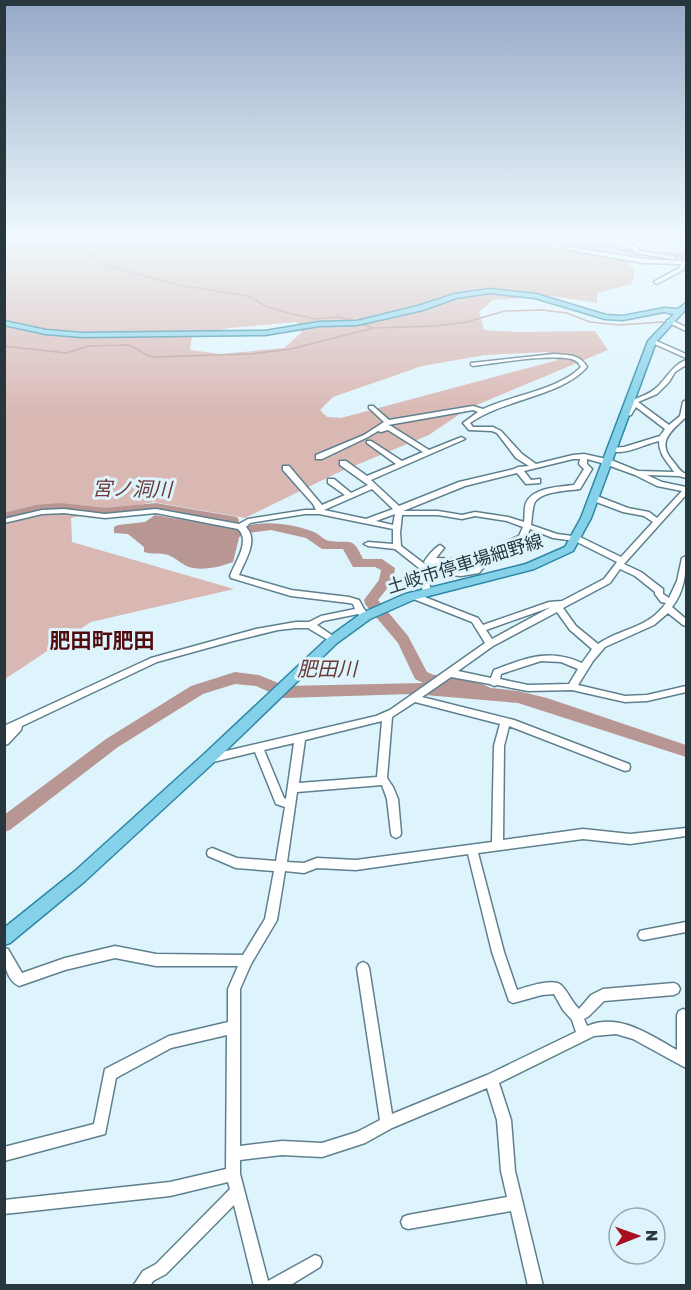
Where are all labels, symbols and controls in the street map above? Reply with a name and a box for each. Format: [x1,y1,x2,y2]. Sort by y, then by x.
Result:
water label: 宮ノ洞川 [92,476,174,502]
street label: 土岐市停車場細野線 [384,530,546,598]
district label: 肥田町肥田 [50,628,155,653]
water label: 肥田川 [297,657,359,681]
north arrow [607,1206,667,1266]
text: N [642,1230,661,1242]

